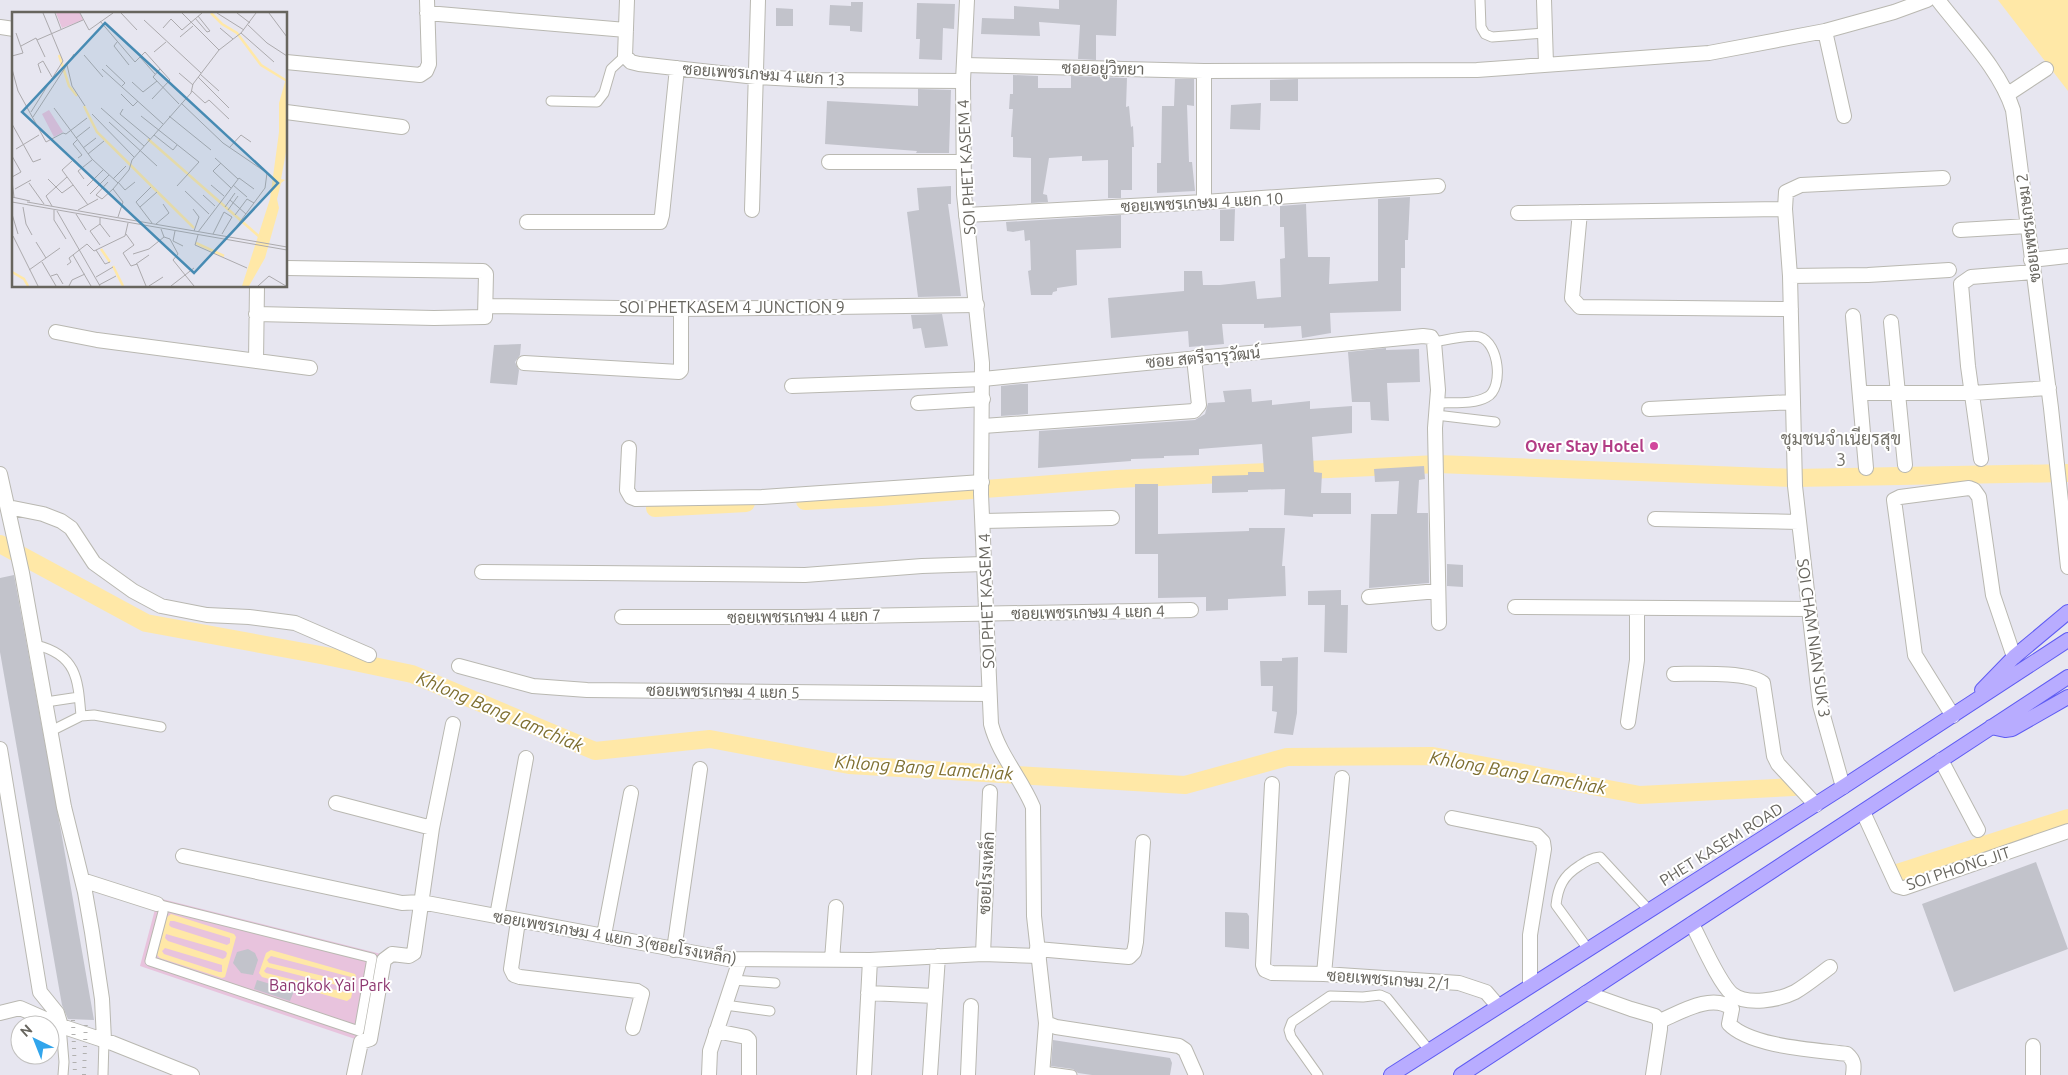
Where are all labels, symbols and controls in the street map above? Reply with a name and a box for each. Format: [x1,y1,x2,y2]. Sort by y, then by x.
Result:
inset map [12,12,288,288]
street label: ซอยอยู่วิทยา [1062,57,1144,81]
street label: ซอยเพชรเกษม 4 แยก 13 [682,59,846,89]
street label: SOI PHET KASEM 4 [953,99,979,235]
street label: ซอยเพชรเกษม 2 [2012,172,2044,284]
street label: ซอยเพชรเกษม 4 แยก 10 [1120,189,1284,215]
street label: SOI PHETKASEM 4 JUNCTION 9 [619,298,845,316]
street label: ซอย สตรีจารุวัฒน์ [1145,340,1261,374]
district label: ชุมชนจำเนียรสุข 3 [1781,426,1901,469]
place label: Over Stay Hotel [1525,437,1644,455]
marker: Over Stay Hotel [1648,440,1660,452]
street label: SOI PHET KASEM 4 [975,533,997,669]
street label: SOI CHAM NIAN SUK 3 [1794,557,1834,719]
street label: ซอยเพชรเกษม 4 แยก 4 [1011,602,1165,622]
street label: ซอยเพชรเกษม 4 แยก 7 [727,606,881,626]
water label: Khlong Bang Lamchiak [414,667,587,756]
street label: ซอยเพชรเกษม 4 แยก 5 [646,681,800,701]
water label: Khlong Bang Lamchiak [1428,747,1609,798]
water label: Khlong Bang Lamchiak [834,751,1015,783]
street label: PHET KASEM ROAD [1656,799,1786,889]
street label: ซอยโรงเหล็ก [971,831,997,915]
street label: SOI PHONG JIT [1904,843,2012,893]
street label: ซอยเพชรเกษม 4 แยก 3(ซอยโรงเหล็ก) [492,903,739,968]
street label: ซอยเพชรเกษม 2/1 [1326,966,1452,992]
park label: Bangkok Yai Park [269,976,391,994]
north arrow [10,1015,60,1065]
text: N [17,1021,35,1040]

